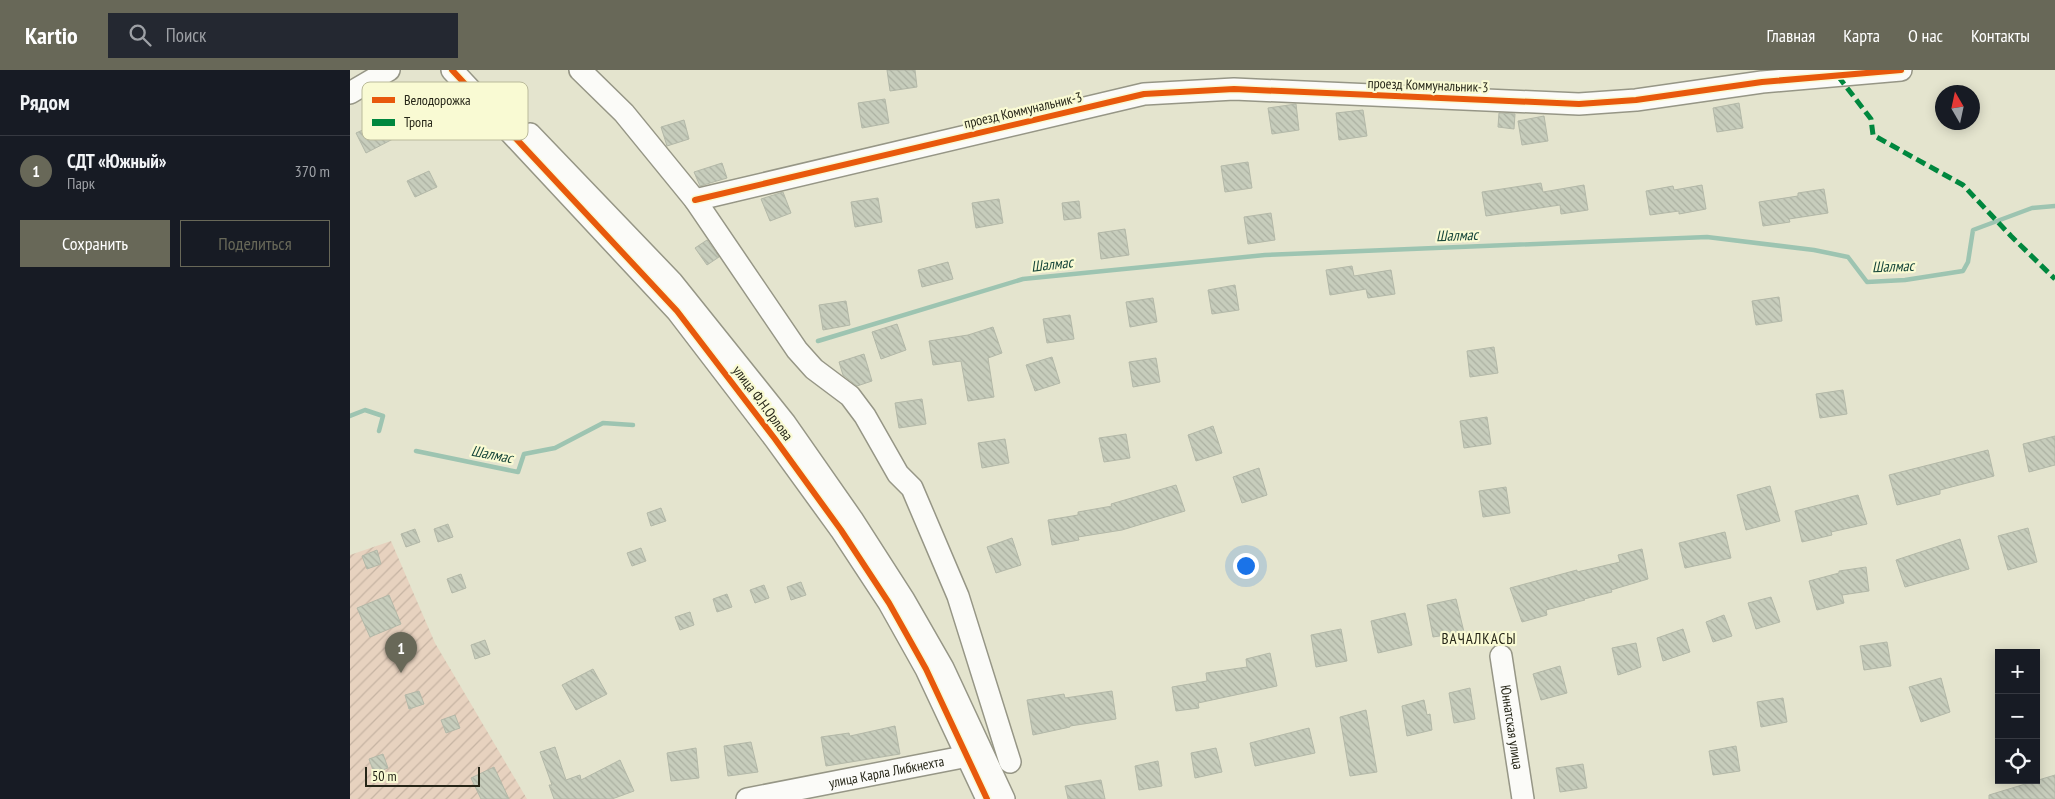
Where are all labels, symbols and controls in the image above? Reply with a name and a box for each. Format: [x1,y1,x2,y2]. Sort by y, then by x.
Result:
search box [108,13,458,58]
text: Kartio [25,20,78,51]
icon: search [126,21,154,49]
text: Поиск [166,23,206,47]
text: Главная [1767,24,1815,47]
text: Карта [1843,24,1880,47]
text: О нас [1908,24,1943,47]
text: Контакты [1971,24,2030,47]
street label: проезд Коммунальник-3 [1367,74,1489,96]
legend [362,82,528,140]
north arrow [1935,85,1980,130]
street label: проезд Коммунальник-3 [962,88,1084,132]
text: Рядом [20,89,70,116]
text: Велодорожка [404,91,471,109]
text: Тропа [404,113,433,131]
text: СДТ «Южный» [67,149,167,173]
text: 1 [32,161,40,181]
text: 370 m [295,161,330,181]
text: Парк [67,173,95,193]
button: Сохранить [20,220,170,267]
button: Поделиться [180,220,330,267]
water label: Шалмас [1436,225,1480,245]
water label: Шалмас [1030,252,1075,276]
water label: Шалмас [1872,256,1916,276]
street label: улица Ф.Н.Орлова [729,362,797,444]
water label: Шалмас [470,441,516,468]
your location [1233,553,1259,579]
district label: ВАЧАЛКАСЫ [1441,629,1517,648]
pin: 1 [385,632,417,673]
map controls [1995,649,2040,784]
button: + [1995,649,2040,694]
street label: Юннатская улица [1497,684,1527,771]
button: − [1995,694,2040,739]
button: locate [1995,739,2040,784]
street label: улица Карла Либкнехта [827,752,945,792]
scale bar [365,764,480,787]
text: 50 m [372,767,397,785]

